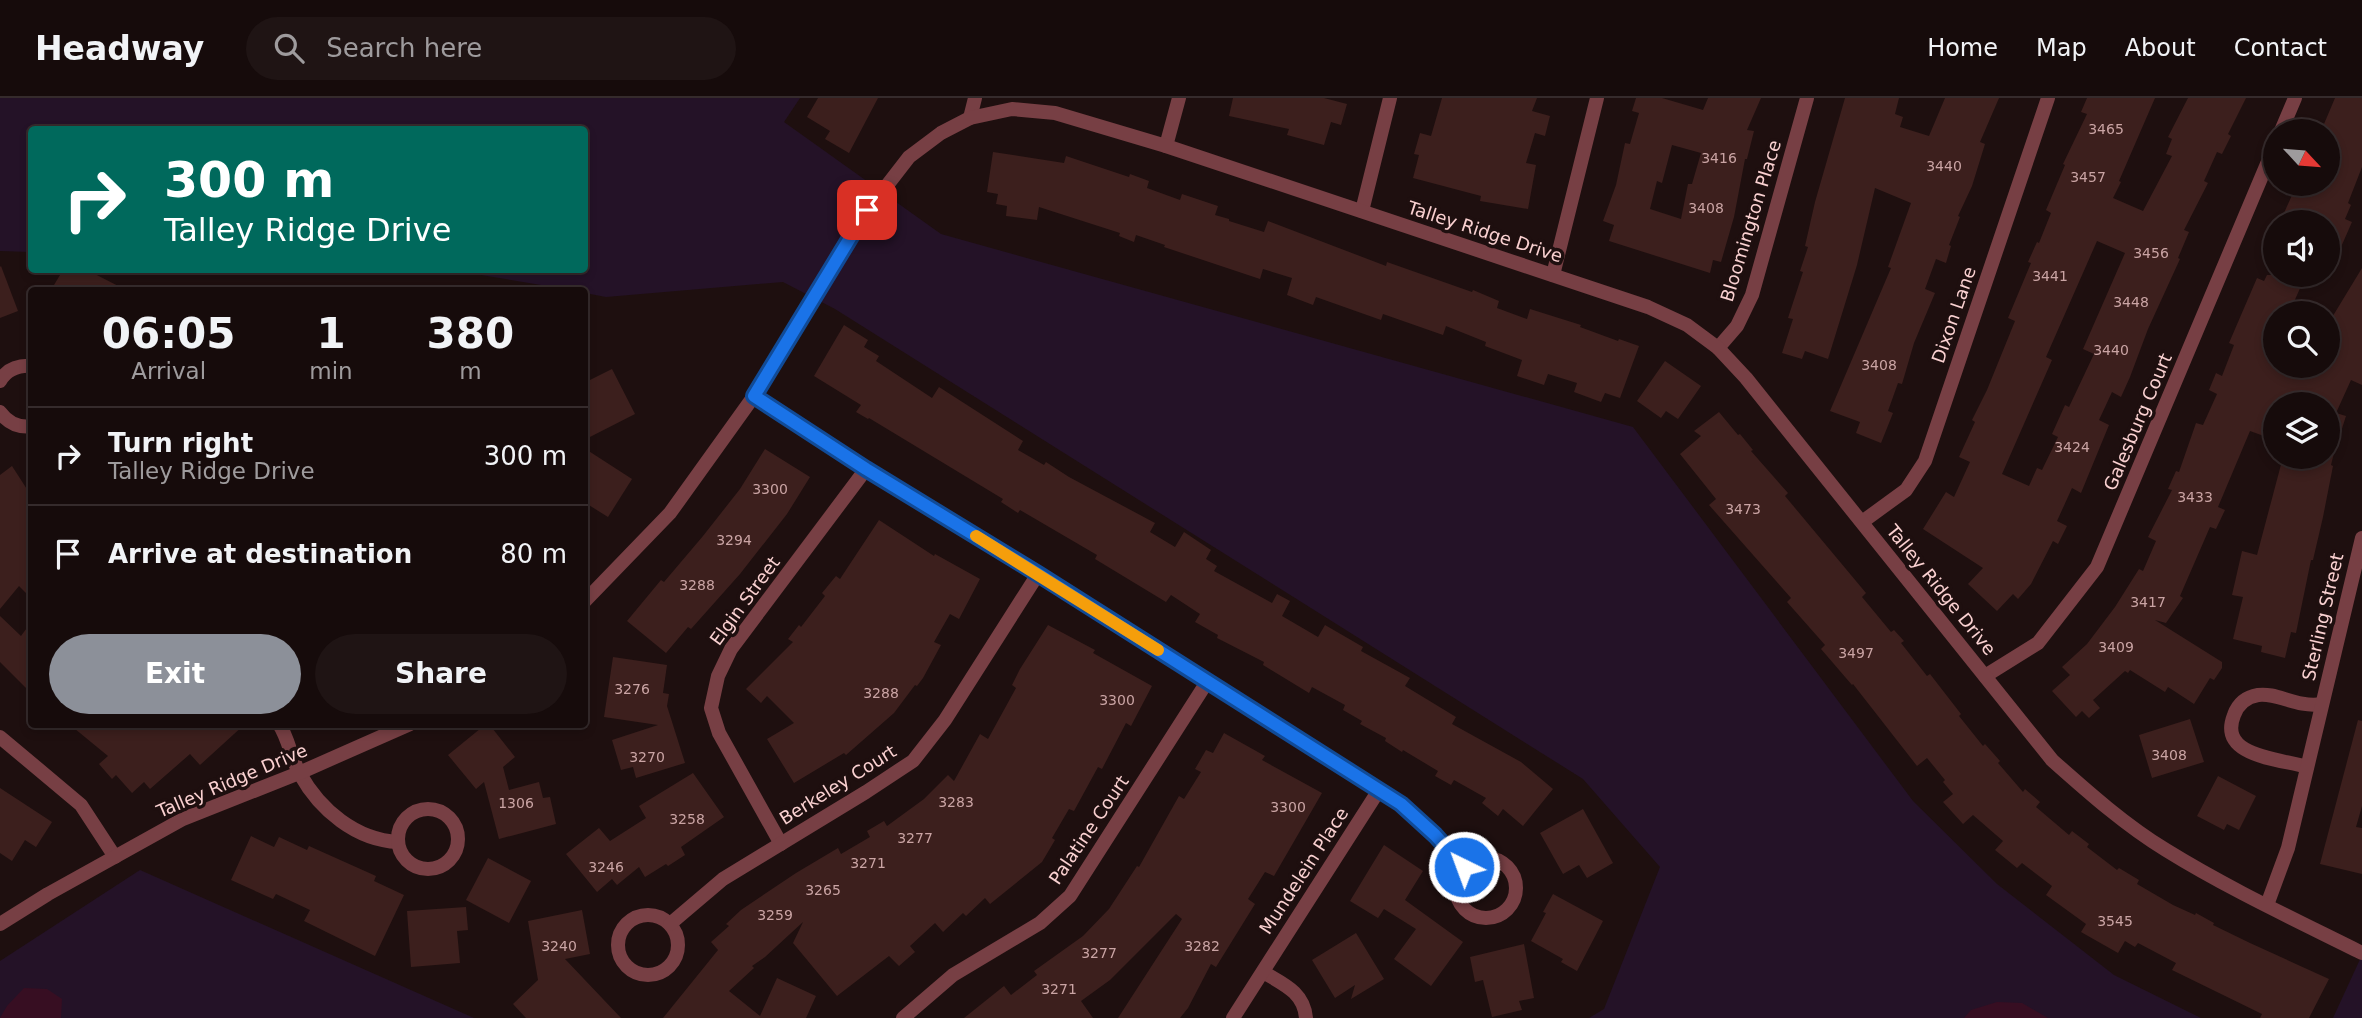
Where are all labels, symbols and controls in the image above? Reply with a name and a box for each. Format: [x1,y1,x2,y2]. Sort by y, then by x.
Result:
search box [246,17,736,80]
text: Headway [35,29,204,68]
icon: search [270,29,308,67]
text: Search here [326,33,482,63]
text: Home [1927,34,1998,62]
text: Map [2036,34,2087,62]
text: About [2125,34,2196,62]
text: Contact [2234,34,2327,62]
north arrow [2263,119,2340,196]
map controls [2263,119,2340,469]
house number: 3465 [2088,121,2124,137]
street label: Bloomington Place [1716,138,1785,304]
house number: 3416 [1701,150,1737,166]
text: 300 m [164,152,334,209]
icon: right [49,154,140,245]
house number: 3440 [1926,158,1962,174]
house number: 3457 [2070,169,2106,185]
pin [837,180,897,240]
icon: arrive [848,191,886,229]
street label: Talley Ridge Drive [1404,196,1565,266]
house number: 3408 [1688,200,1724,216]
button: sound [2263,210,2340,287]
text: Talley Ridge Drive [164,211,451,249]
house number: 3456 [2133,245,2169,261]
street label: Dixon Lane [1927,264,1980,366]
house number: 3441 [2032,268,2068,284]
house number: 3448 [2113,294,2149,310]
button: search [2263,301,2340,378]
text: 06:05 [102,309,236,358]
text: 1 [316,309,346,358]
text: 380 [427,309,514,358]
house number: 3440 [2093,342,2129,358]
street label: Galesburg Court [2099,350,2176,494]
house number: 3408 [1861,357,1897,373]
text: Arrival [131,358,206,384]
text: min [309,358,353,384]
text: m [459,358,482,384]
button: layers [2263,392,2340,469]
text: Turn right [108,428,253,458]
icon: right [49,437,87,475]
house number: 3424 [2054,439,2090,455]
text: 300 m [484,441,567,471]
text: Talley Ridge Drive [108,458,315,484]
house number: 3300 [752,481,788,497]
house number: 3433 [2177,489,2213,505]
house number: 3473 [1725,501,1761,517]
street label: Talley Ridge Drive [1882,519,2000,659]
house number: 3294 [716,532,752,548]
icon: arrive [49,535,87,573]
text: Arrive at destination [108,539,412,569]
text: 80 m [500,539,567,569]
street label: Sterling Street [2298,551,2347,683]
street label: Elgin Street [705,552,784,649]
house number: 3288 [679,577,715,593]
house number: 3417 [2130,594,2166,610]
button: Exit [49,634,301,714]
button: Share [315,634,567,714]
house number: 3409 [2098,639,2134,655]
house number: 3497 [1838,645,1874,661]
house number: 3276 [614,681,650,697]
house number: 3288 [863,685,899,701]
house number: 3300 [1099,692,1135,708]
street label: Talley Ridge Drive [152,739,310,822]
street label: Berkeley Court [776,740,900,829]
house number: 3408 [2151,747,2187,763]
house number: 3270 [629,749,665,765]
street label: Palatine Court [1044,771,1133,888]
house number: 3283 [938,794,974,810]
house number: 1306 [498,795,534,811]
house number: 3300 [1270,799,1306,815]
street label: Mundelein Place [1255,803,1352,938]
house number: 3258 [669,811,705,827]
house number: 3277 [897,830,933,846]
position arrow [1427,830,1501,904]
house number: 3271 [850,855,886,871]
house number: 3246 [588,859,624,875]
house number: 3265 [805,882,841,898]
house number: 3259 [757,907,793,923]
house number: 3545 [2097,913,2133,929]
house number: 3240 [541,938,577,954]
house number: 3282 [1184,938,1220,954]
house number: 3277 [1081,945,1117,961]
house number: 3271 [1041,981,1077,997]

